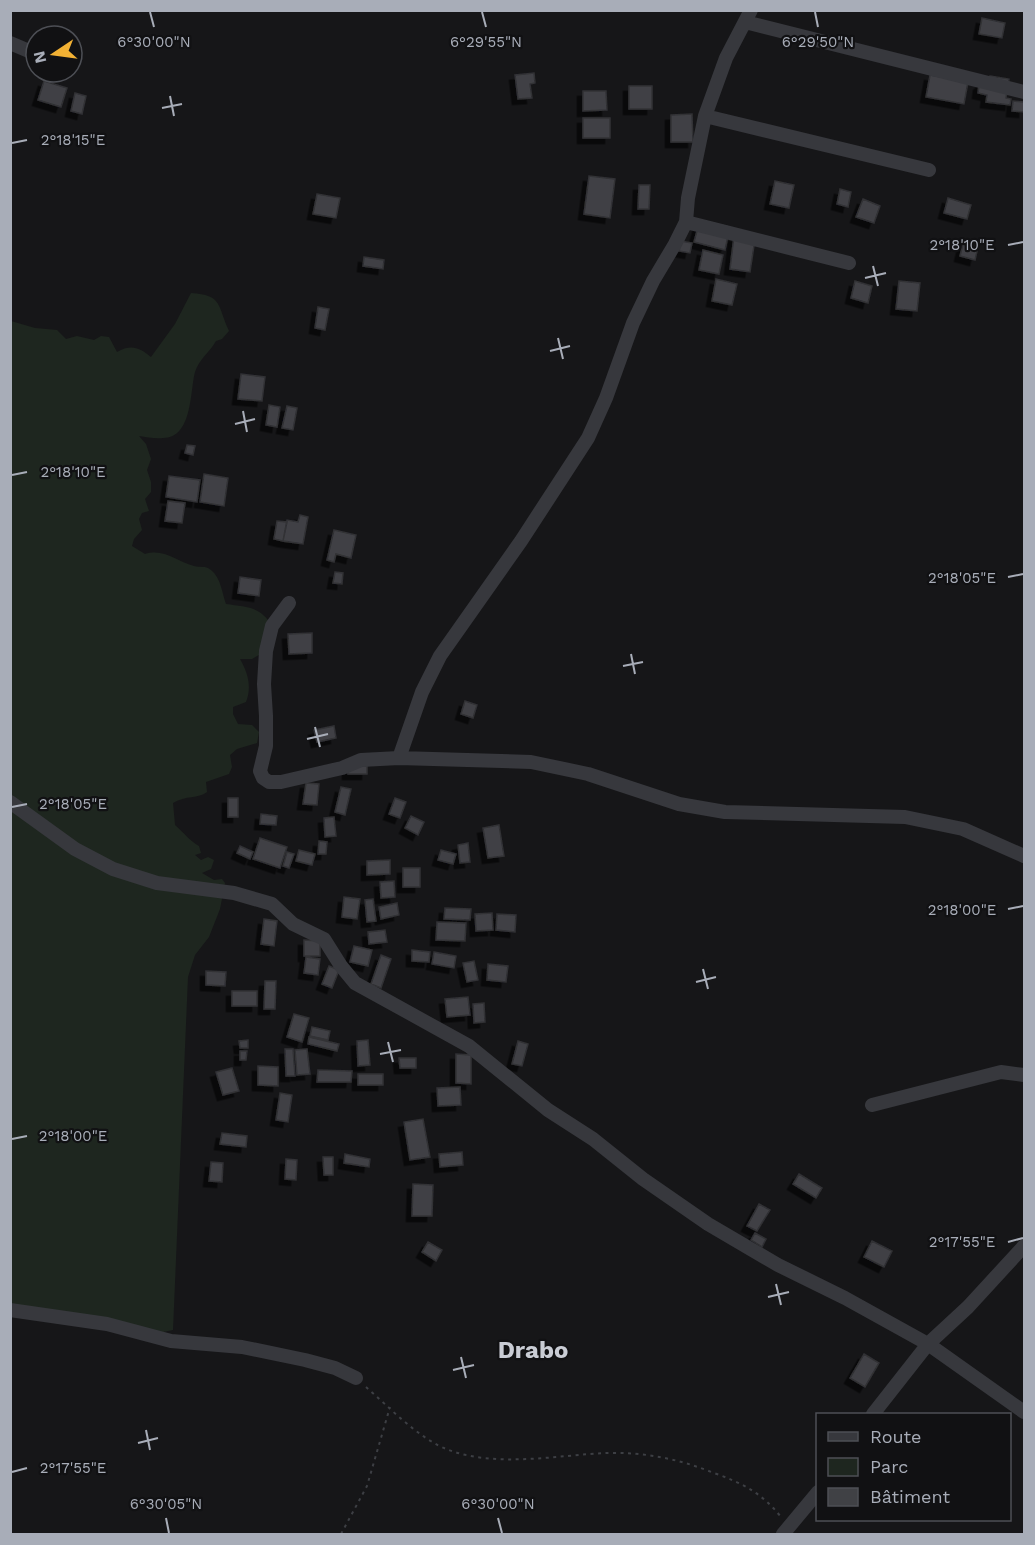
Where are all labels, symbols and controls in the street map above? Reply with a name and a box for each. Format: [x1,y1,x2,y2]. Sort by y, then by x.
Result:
north arrow [24,24,84,84]
text: 6°30'00"N [117,33,191,51]
text: 6°29'55"N [450,33,522,51]
text: 6°29'50"N [782,33,854,51]
text: N [29,49,50,65]
text: 2°18'15"E [41,131,105,149]
text: 2°18'10"E [929,236,995,254]
text: 2°18'10"E [40,463,106,481]
text: 2°18'05"E [928,569,996,587]
text: 2°18'05"E [39,795,107,813]
text: 2°18'00"E [928,901,996,919]
text: 2°18'00"E [39,1127,107,1145]
text: 2°17'55"E [929,1233,995,1251]
district label: Drabo [498,1336,568,1364]
legend [816,1413,1011,1521]
text: Route [870,1426,922,1447]
text: Parc [870,1456,908,1477]
text: 2°17'55"E [40,1459,106,1477]
text: Bâtiment [870,1486,950,1507]
text: 6°30'05"N [130,1495,202,1513]
text: 6°30'00"N [461,1495,535,1513]

